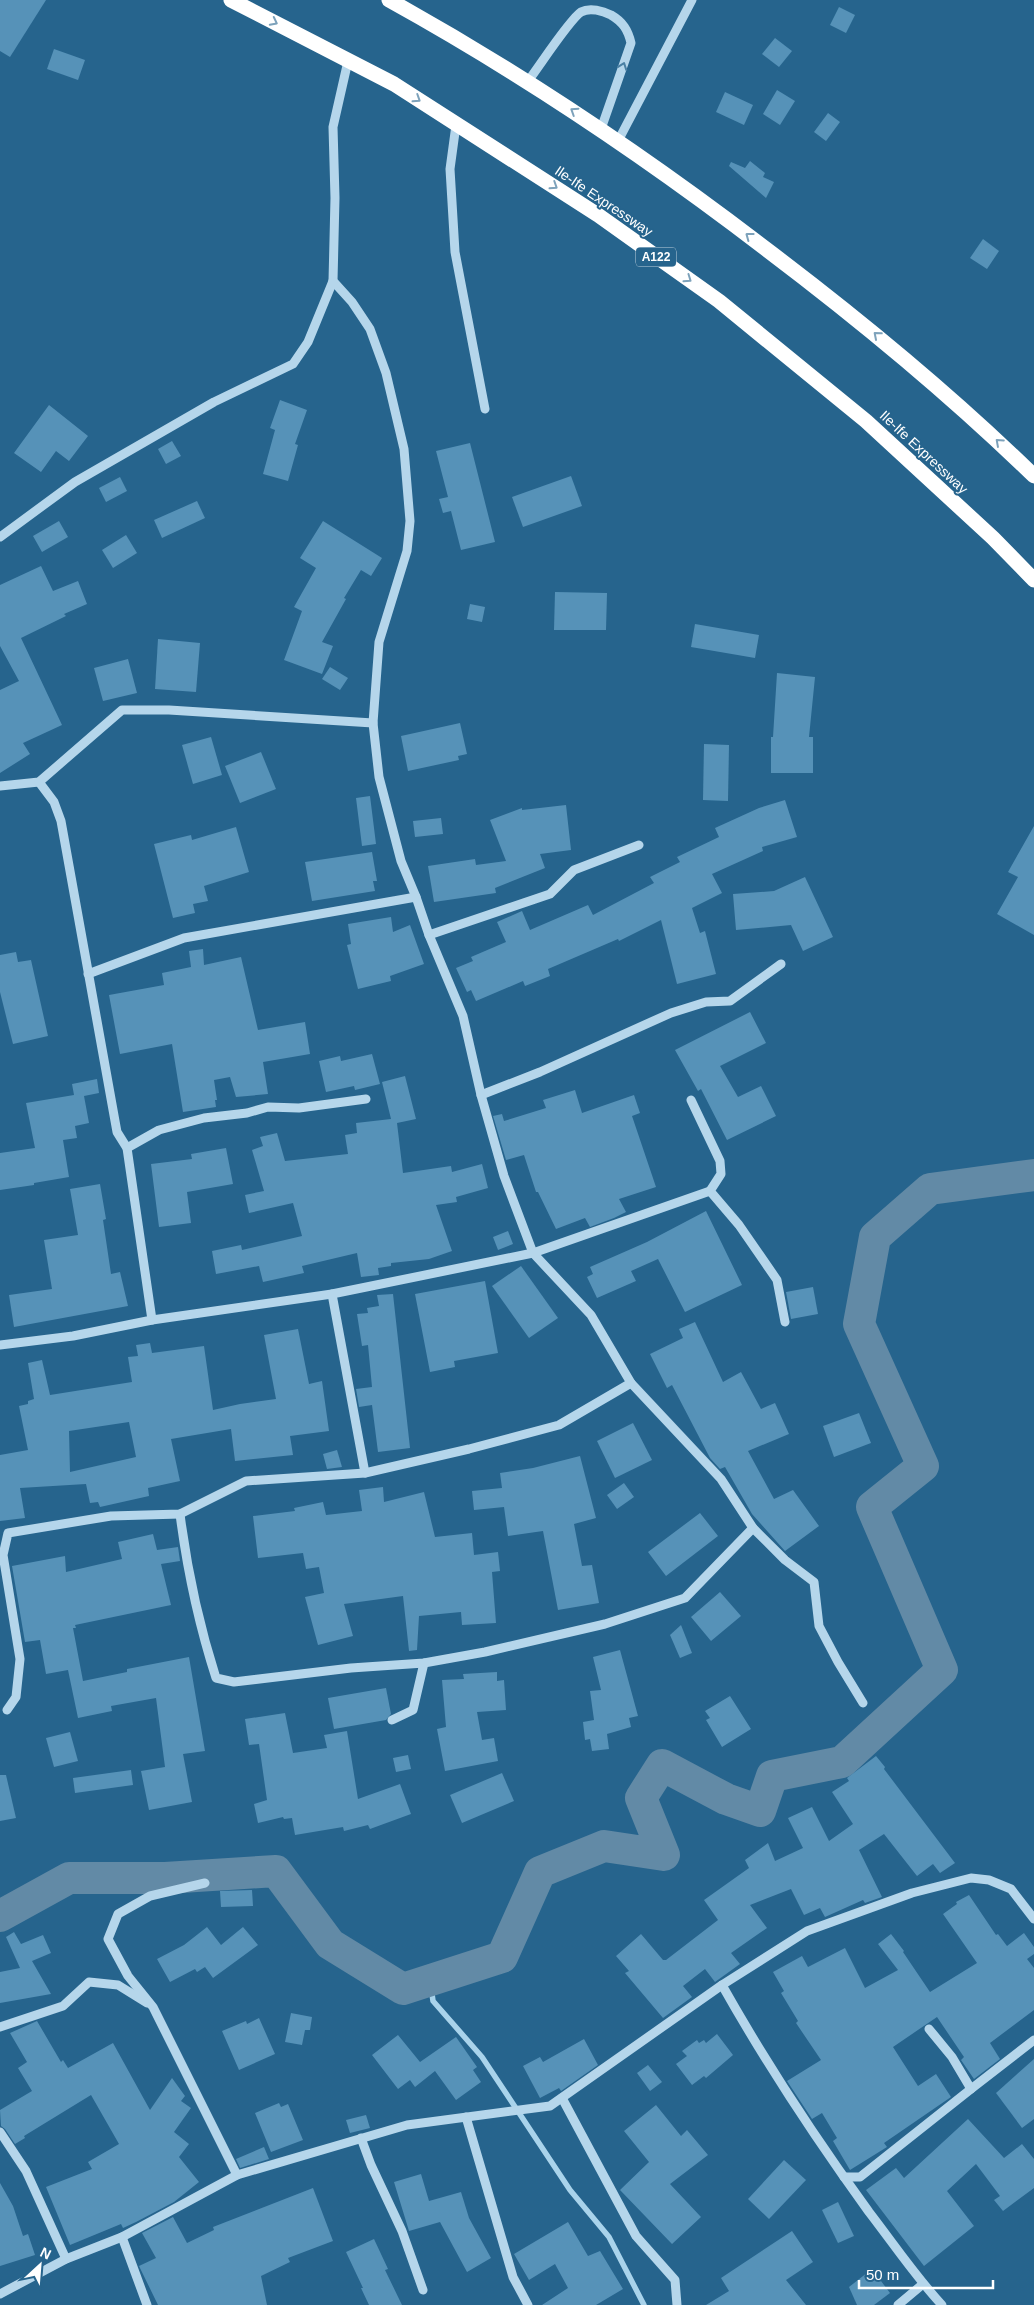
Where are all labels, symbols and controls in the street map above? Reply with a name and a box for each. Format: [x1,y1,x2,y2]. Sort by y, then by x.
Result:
one-way arrow [269,16,278,26]
one-way arrow [617,62,627,71]
one-way arrow [412,93,421,103]
one-way arrow [570,108,579,117]
street label: Ile-Ife Expressway [552,162,656,240]
one-way arrow [549,180,558,190]
one-way arrow [746,233,755,241]
road number: A122 [636,248,676,266]
one-way arrow [682,273,692,282]
one-way arrow [873,332,882,341]
street label: Ile-Ife Expressway [877,407,971,497]
one-way arrow [996,439,1005,448]
north arrow [15,2240,65,2290]
text: N [38,2244,54,2263]
scale bar [859,2258,993,2290]
text: 50 m [866,2266,899,2283]

